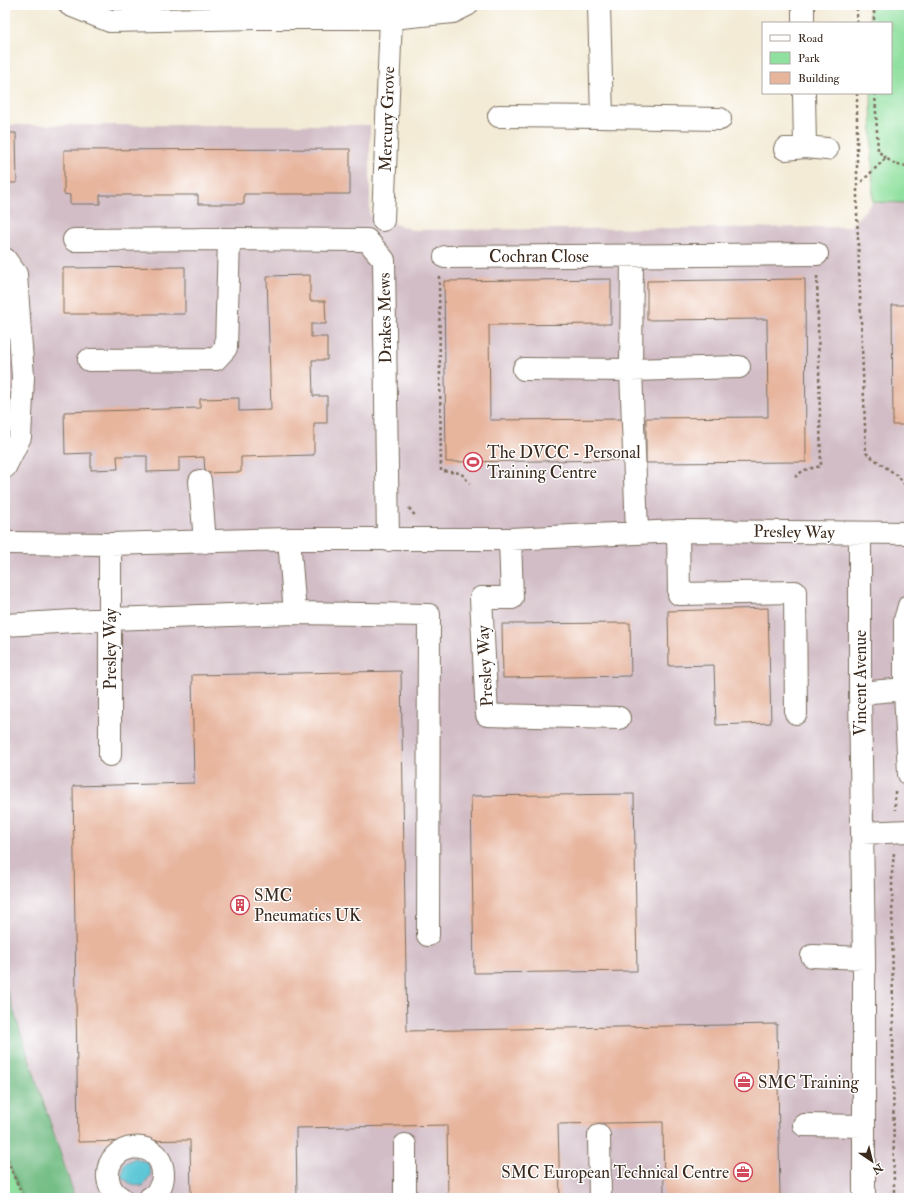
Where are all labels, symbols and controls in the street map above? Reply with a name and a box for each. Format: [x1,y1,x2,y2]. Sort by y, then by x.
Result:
legend [762,22,892,94]
text: Road [798,31,823,46]
text: Park [798,51,820,66]
street label: Mercury Grove [375,66,400,172]
text: Building [798,71,841,86]
street label: Cochran Close [489,246,589,267]
street label: Drakes Mews [374,272,396,364]
place label: The DVCC - Personal Training Centre [487,442,641,483]
sports icon: The DVCC - Personal Training Centre [462,451,484,473]
street label: Presley Way [753,521,835,544]
street label: Presley Way [100,608,122,690]
street label: Presley Way [472,624,499,707]
street label: Vincent Avenue [850,630,871,736]
place label: SMC Pneumatics UK [254,885,362,926]
building icon: SMC Pneumatics UK [229,894,251,916]
office icon: SMC Training [733,1071,755,1093]
place label: SMC Training [758,1072,859,1093]
north arrow [852,1141,892,1181]
text: N [869,1160,886,1178]
office icon: SMC European Technical Centre [732,1161,754,1183]
place label: SMC European Technical Centre [501,1162,729,1184]

